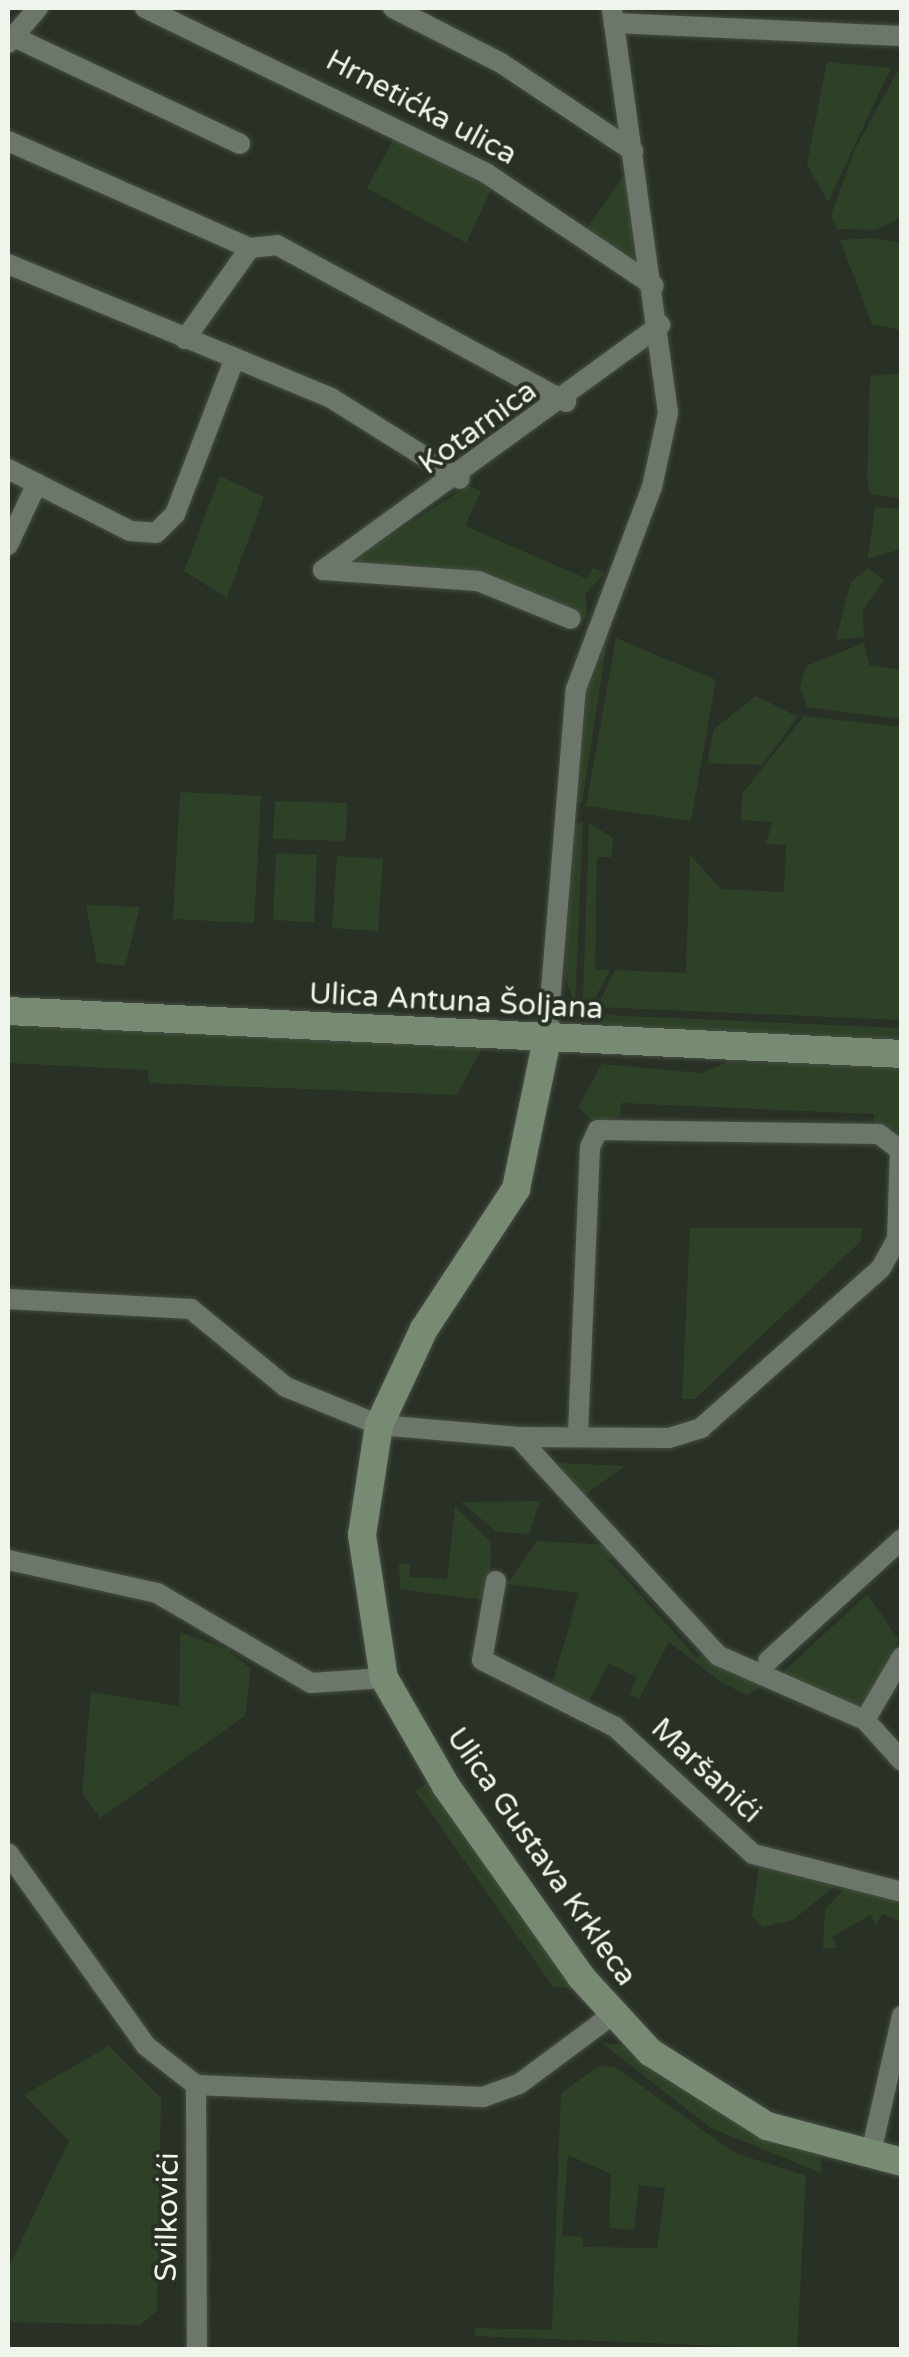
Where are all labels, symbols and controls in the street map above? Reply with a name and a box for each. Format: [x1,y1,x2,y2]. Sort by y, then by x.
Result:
street label: Hrnetićka ulica [319,43,523,173]
street label: Kotarnica [412,373,544,483]
street label: Ulica Antuna Šoljana [308,976,604,1028]
street label: Maršanići [643,1711,769,1831]
street label: Ulica Gustava Krkleca [438,1721,644,1993]
street label: Svilkovići [149,2152,187,2282]

